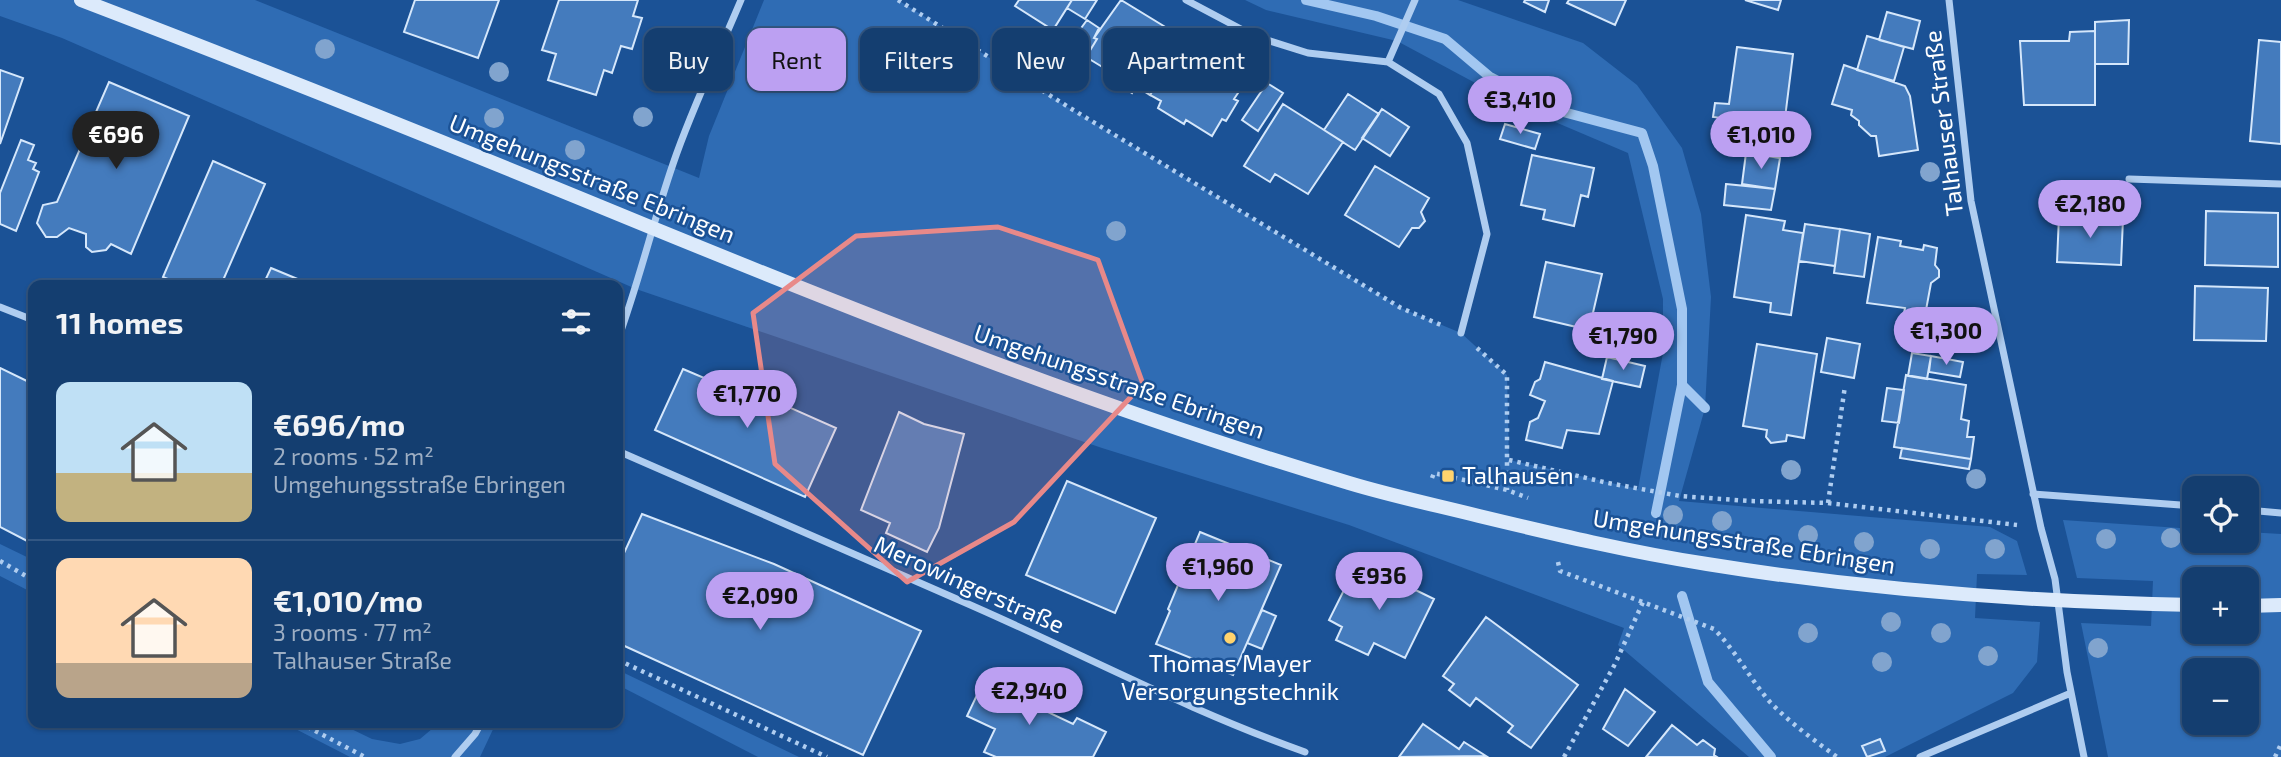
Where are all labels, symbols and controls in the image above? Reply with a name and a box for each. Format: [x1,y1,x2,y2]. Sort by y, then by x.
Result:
chip: Buy [644,28,733,91]
chip: Rent [747,28,846,91]
chip: Filters [860,28,978,91]
chip: New [992,28,1089,91]
chip: Apartment [1103,28,1269,91]
street label: Talhauser Straße [1917,29,1968,218]
pin: €3,410 [1463,76,1577,136]
text: €3,410 [1484,85,1556,113]
street label: Umgehungsstraße Ebringen [445,107,740,248]
pin: €696 [75,111,157,171]
pin: €1,010 [1704,111,1818,171]
text: €696 [88,120,144,148]
text: €1,010 [1726,120,1796,148]
pin: €2,180 [2033,180,2147,240]
text: €2,180 [2054,189,2126,217]
icon: filters [557,303,595,341]
text: 11 homes [56,304,183,340]
pin: €1,300 [1889,308,2003,367]
pin: €1,790 [1566,312,1680,372]
text: €1,300 [1910,316,1982,344]
street label: Umgehungsstraße Ebringen [970,317,1269,444]
text: €1,790 [1588,321,1658,349]
pin: €1,770 [690,370,804,430]
text: €1,770 [713,379,781,407]
text: €696/mo [273,406,405,442]
icon: home [112,410,196,494]
text: 2 rooms · 52 m² [273,442,434,470]
place label: Talhausen [1462,460,1574,489]
marker: Talhausen [1440,468,1456,484]
text: Umgehungsstraße Ebringen [273,470,566,498]
map controls [2182,476,2259,735]
button: locate [2182,476,2259,553]
street label: Umgehungsstraße Ebringen [1591,502,1897,579]
street label: Merowingerstraße [870,529,1069,639]
pin: €1,960 [1161,544,1275,603]
text: €1,960 [1182,552,1254,580]
pin: €936 [1338,552,1420,612]
text: €936 [1352,561,1406,589]
button: + [2182,567,2259,644]
pin: €2,090 [703,572,817,632]
text: €2,090 [722,581,798,609]
text: €1,010/mo [273,582,423,618]
icon: home [112,586,196,670]
text: 3 rooms · 77 m² [273,618,432,646]
marker: Thomas Mayer Versorgungstechnik [1222,630,1238,646]
text: Talhauser Straße [273,646,452,674]
place label: Thomas Mayer Versorgungstechnik [1121,648,1339,705]
button: − [2182,658,2259,735]
pin: €2,940 [972,668,1086,727]
text: €2,940 [991,676,1067,704]

